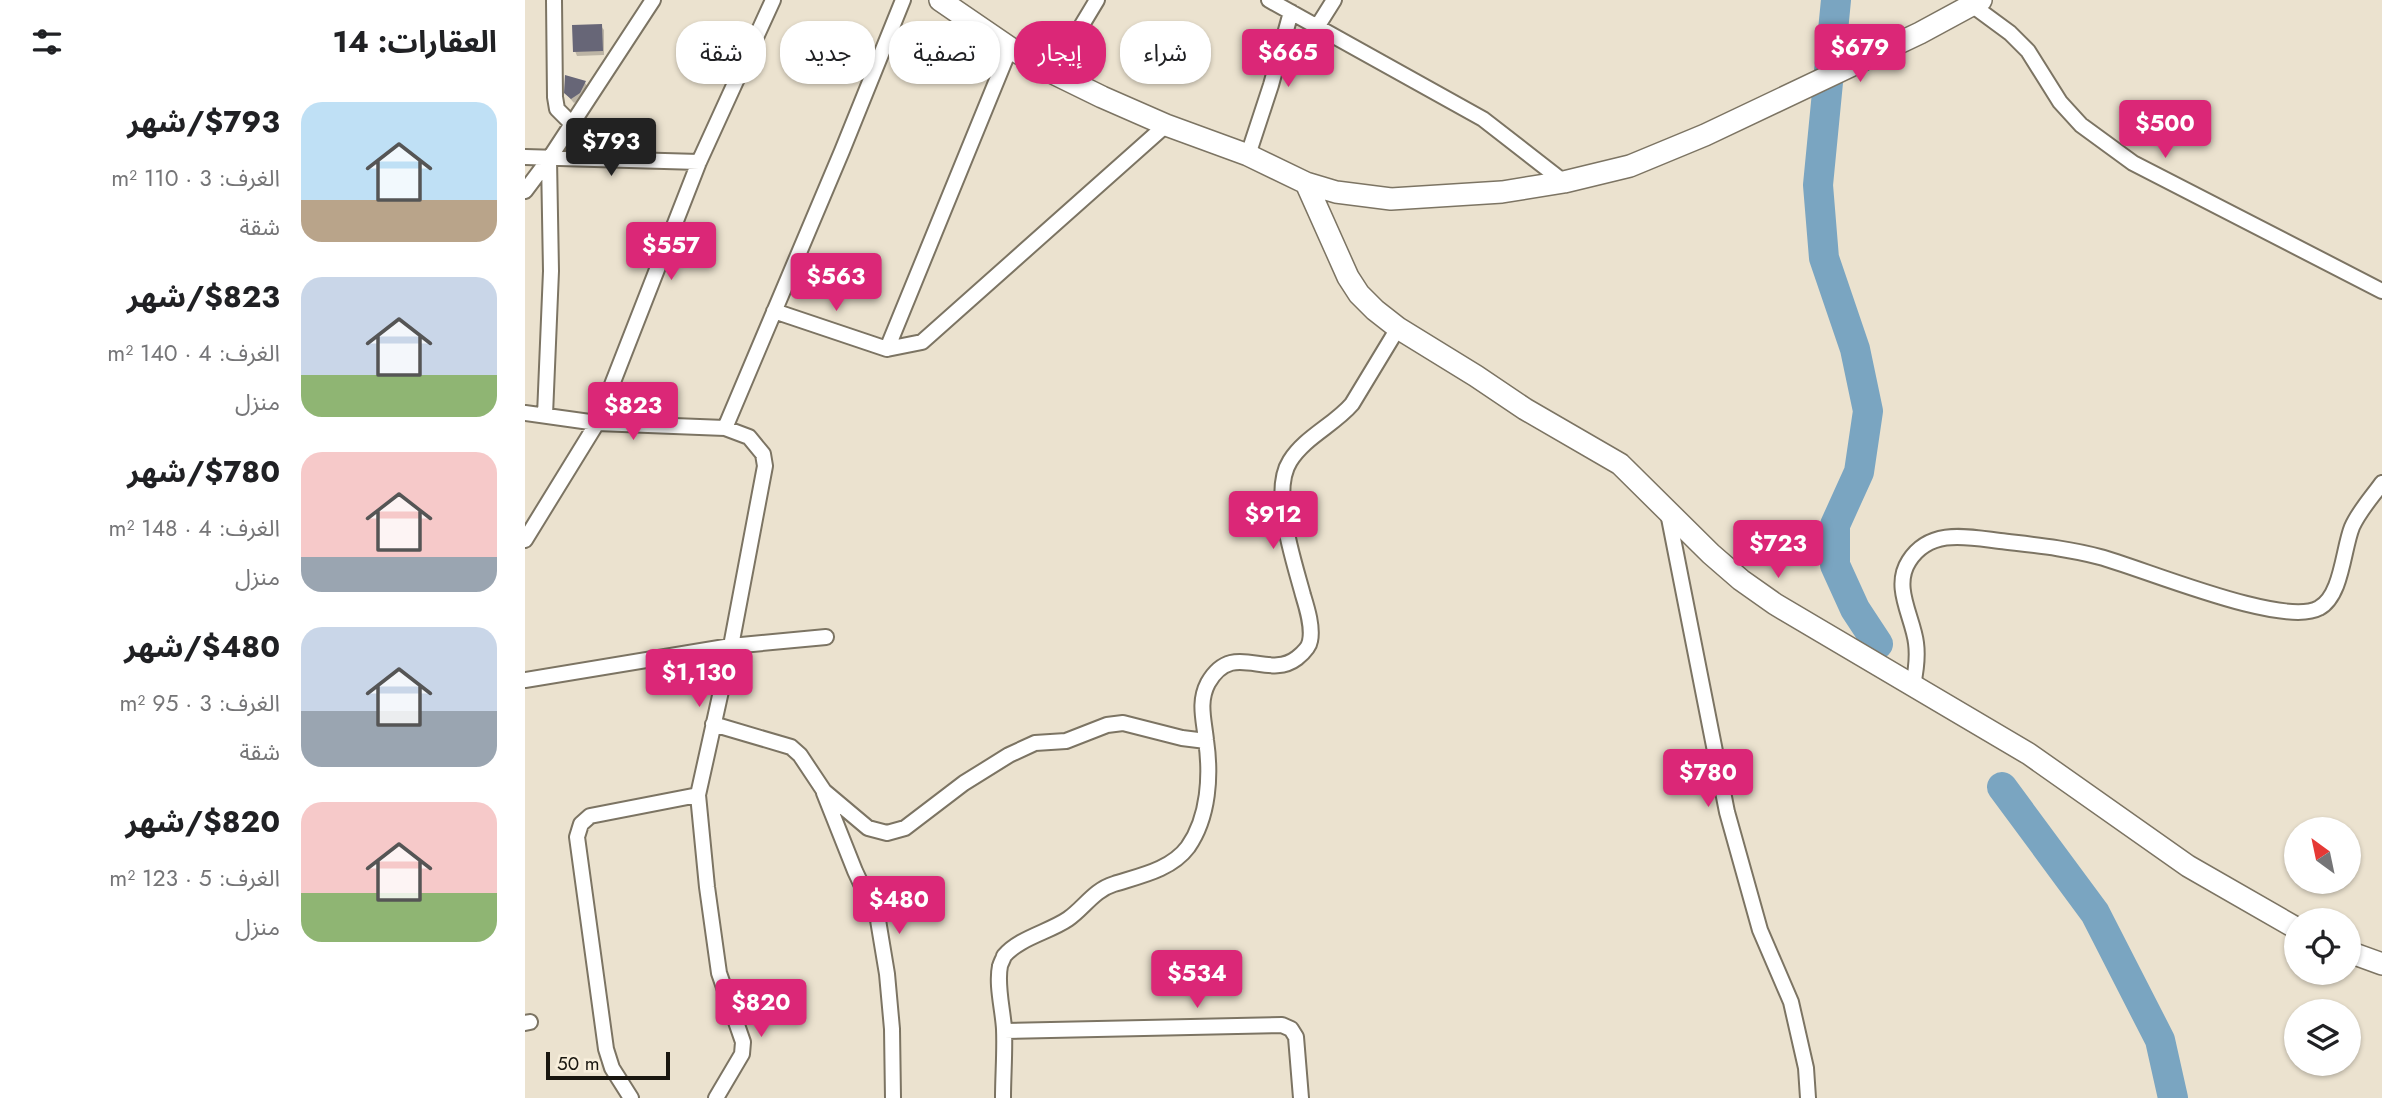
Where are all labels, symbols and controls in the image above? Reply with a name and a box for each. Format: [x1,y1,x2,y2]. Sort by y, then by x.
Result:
text: العقارات: 14 [333,20,497,63]
chip: شقة [676,21,766,84]
chip: جديد [780,21,875,84]
chip: تصفية [889,21,1000,84]
chip: إيجار [1014,21,1106,84]
chip: شراء [1120,21,1211,84]
icon: filters [28,23,66,61]
pin: $679 [1819,24,1901,84]
pin: $665 [1247,29,1329,89]
text: $679 [1831,30,1889,64]
text: $665 [1258,35,1318,69]
text: $793/شهر [127,100,280,143]
pin: $500 [2124,100,2206,160]
text: $500 [2135,106,2195,140]
pin: $793 [570,118,652,178]
text: $793 [582,124,640,158]
icon: home [357,130,441,214]
text: الغرف: 3 · 110 m² [111,161,280,195]
text: شقة [239,210,280,244]
pin: $557 [630,222,712,282]
text: $557 [642,228,700,262]
pin: $563 [795,254,877,313]
text: $563 [807,259,865,293]
text: $823/شهر [127,275,280,318]
icon: home [357,305,441,389]
text: الغرف: 4 · 140 m² [107,336,280,370]
pin: $823 [592,382,674,442]
text: منزل [235,385,280,419]
text: $823 [604,388,662,422]
text: $780/شهر [127,450,280,493]
icon: home [357,480,441,564]
pin: $912 [1232,491,1314,551]
text: $912 [1245,497,1301,531]
text: الغرف: 4 · 148 m² [108,511,280,545]
pin: $723 [1737,520,1819,580]
text: $723 [1749,526,1807,560]
text: منزل [235,560,280,594]
text: $480/شهر [124,625,280,668]
pin: $1,130 [642,650,756,709]
icon: home [357,655,441,739]
text: $1,130 [662,655,736,689]
text: الغرف: 3 · 95 m² [119,686,280,720]
text: شقة [239,735,280,769]
pin: $780 [1667,750,1749,809]
text: $780 [1679,755,1737,789]
text: $820/شهر [126,800,280,843]
north arrow [2284,817,2361,894]
map controls [2284,817,2361,1076]
icon: home [357,830,441,914]
text: الغرف: 5 · 123 m² [109,861,280,895]
pin: $480 [858,876,940,936]
text: $480 [869,882,929,916]
button: locate [2284,908,2361,985]
text: منزل [235,910,280,944]
pin: $534 [1156,950,1238,1010]
text: $534 [1167,956,1227,990]
pin: $820 [720,979,802,1039]
text: $820 [731,985,791,1019]
button: layers [2284,999,2361,1076]
scale bar [546,1049,670,1081]
text: 50 m [557,1050,600,1077]

